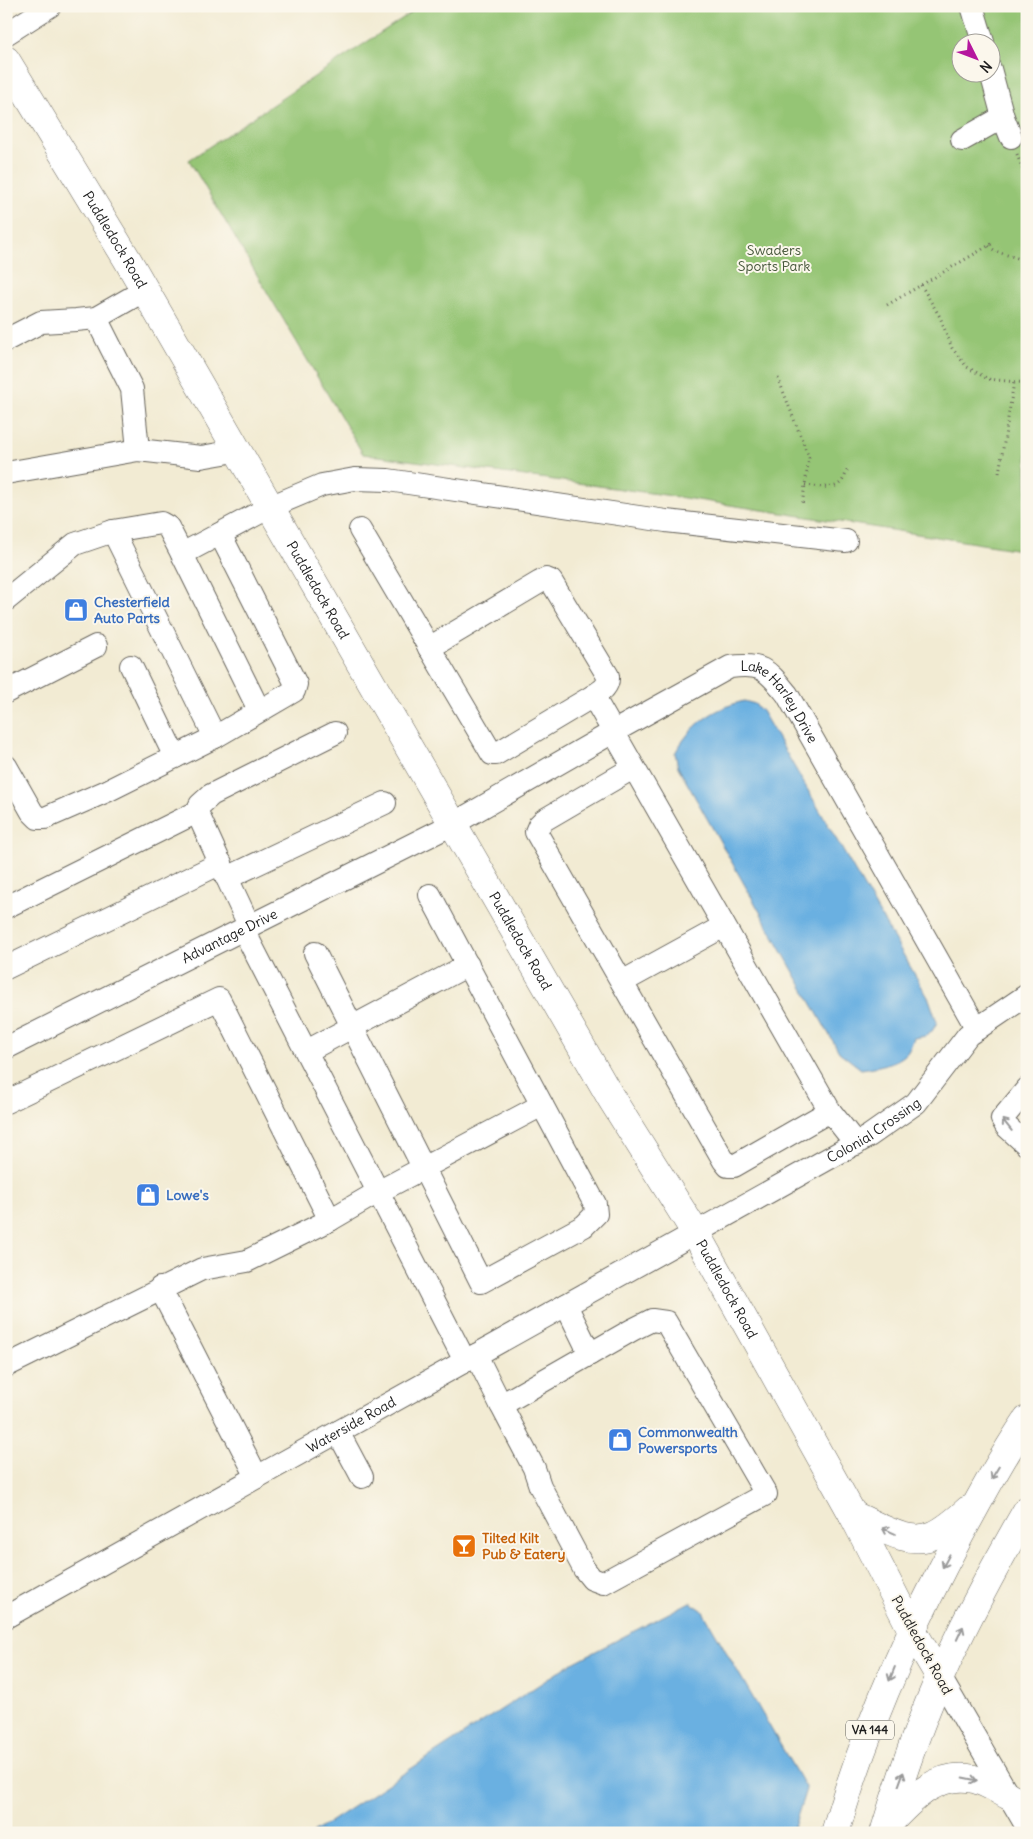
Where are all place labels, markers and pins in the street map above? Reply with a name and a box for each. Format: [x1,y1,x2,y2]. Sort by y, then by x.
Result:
place label: Chesterfield Auto Parts [94,593,170,627]
shop icon: Chesterfield Auto Parts [63,597,89,623]
shop icon: Lowe's [135,1182,161,1208]
place label: Lowe's [166,1186,210,1204]
place label: Commonwealth Powersports [638,1423,738,1457]
shop icon: Commonwealth Powersports [607,1427,633,1453]
place label: Tilted Kilt Pub & Eatery [482,1529,566,1563]
bar icon: Tilted Kilt Pub & Eatery [451,1533,477,1559]

